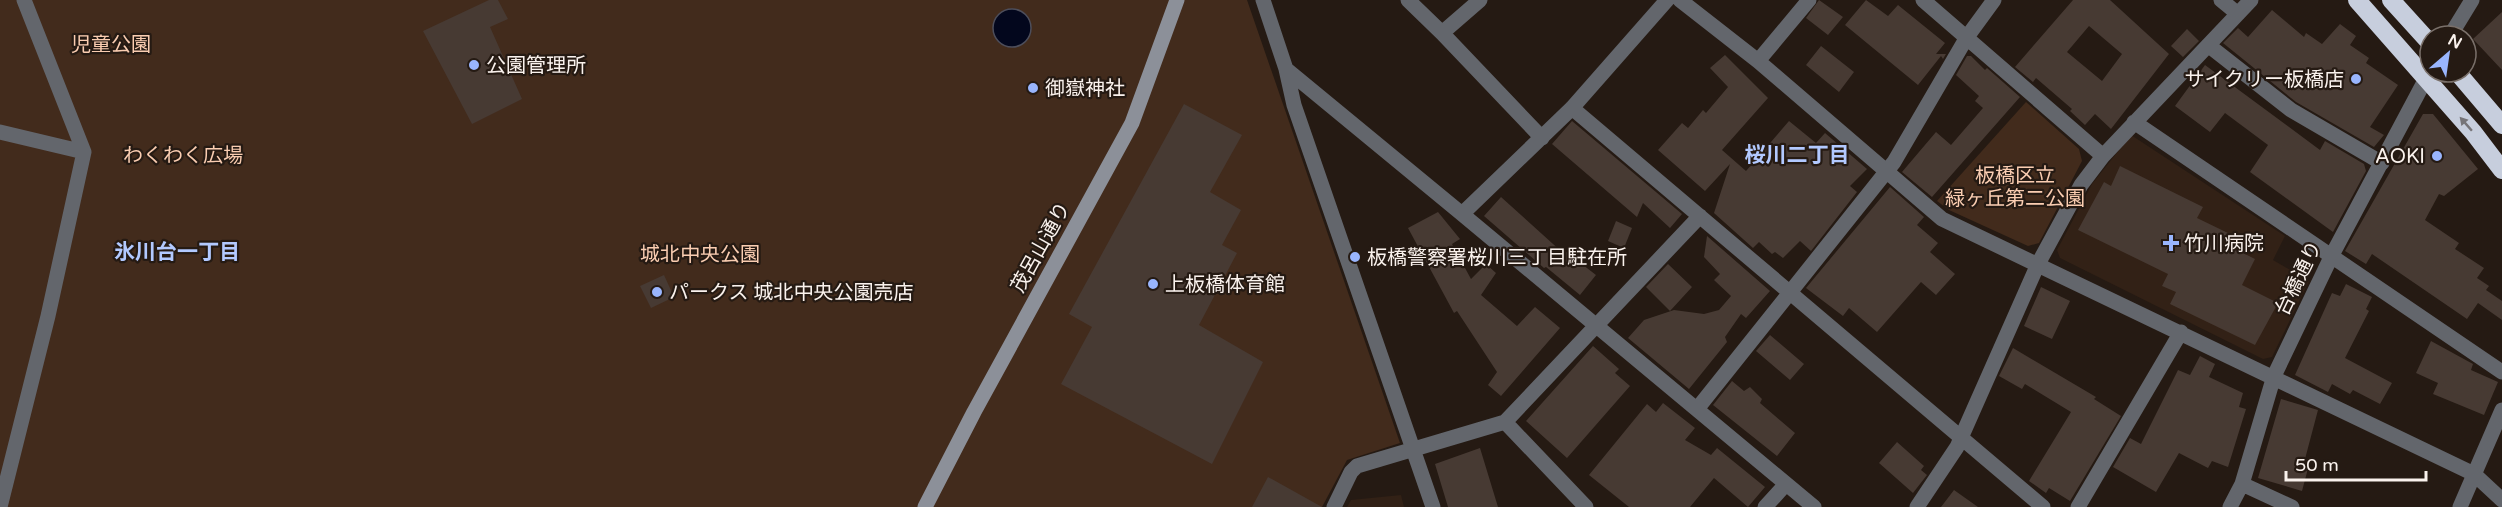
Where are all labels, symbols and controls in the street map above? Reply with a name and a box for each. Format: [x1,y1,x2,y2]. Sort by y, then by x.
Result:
north arrow [2418,24,2478,84]
text: N [2444,30,2465,54]
park label: 児童公園 [71,33,151,57]
place label: 公園管理所 [486,54,586,78]
marker: 公園管理所 [467,58,481,72]
place label: サイクリー板橋店 [2184,68,2344,92]
marker: サイクリー板橋店 [2349,72,2363,86]
place label: 御嶽神社 [1045,77,1125,101]
marker: 御嶽神社 [1026,81,1040,95]
one-way arrow [2460,117,2473,132]
district label: 桜川二丁目 [1745,143,1850,168]
park label: わくわく広場 [123,144,243,168]
place label: AOKI [2375,145,2425,169]
marker: AOKI [2430,149,2444,163]
park label: 板橋区立 緑ヶ丘第二公園 [1945,164,2085,211]
street label: 茂呂山通り [1006,198,1076,297]
place label: 竹川病院 [2184,232,2264,256]
marker: 竹川病院 [2162,234,2180,252]
street label: 台橋通り [2271,237,2327,320]
district label: 氷川台一丁目 [114,240,240,265]
park label: 城北中央公園 [640,243,760,267]
place label: 板橋警察署桜川三丁目駐在所 [1367,246,1627,270]
marker: 板橋警察署桜川三丁目駐在所 [1348,250,1362,264]
place label: 上板橋体育館 [1165,273,1285,297]
marker: 上板橋体育館 [1146,277,1160,291]
place label: パークス 城北中央公園売店 [669,281,914,305]
marker: パークス 城北中央公園売店 [650,285,664,299]
scale bar [2286,444,2426,482]
text: 50 m [2295,454,2339,476]

